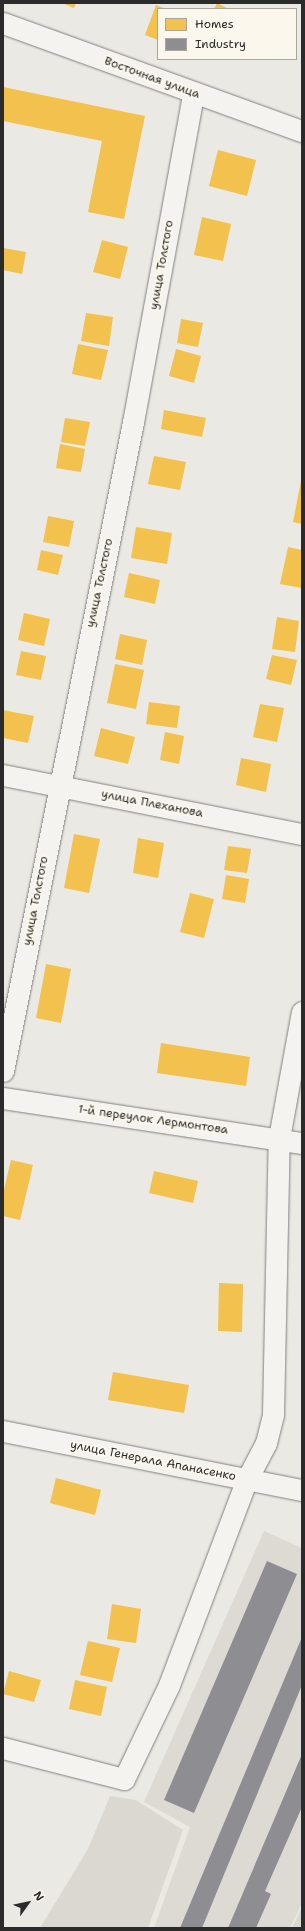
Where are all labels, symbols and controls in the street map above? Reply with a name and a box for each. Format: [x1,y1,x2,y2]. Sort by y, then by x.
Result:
legend [157,8,297,60]
text: Homes [195,16,234,32]
text: Industry [195,36,246,52]
street label: Восточная улица [102,54,202,102]
street label: улица Толстого [147,219,177,311]
street label: улица Толстого [84,537,116,629]
street label: улица Плеханова [100,787,204,821]
street label: улица Толстого [20,855,52,947]
street label: 1-й переулок Лермонтова [77,1102,229,1138]
street label: улица Генерала Апанасенко [69,1438,237,1484]
north arrow [8,1883,48,1923]
text: N [30,1888,47,1904]

